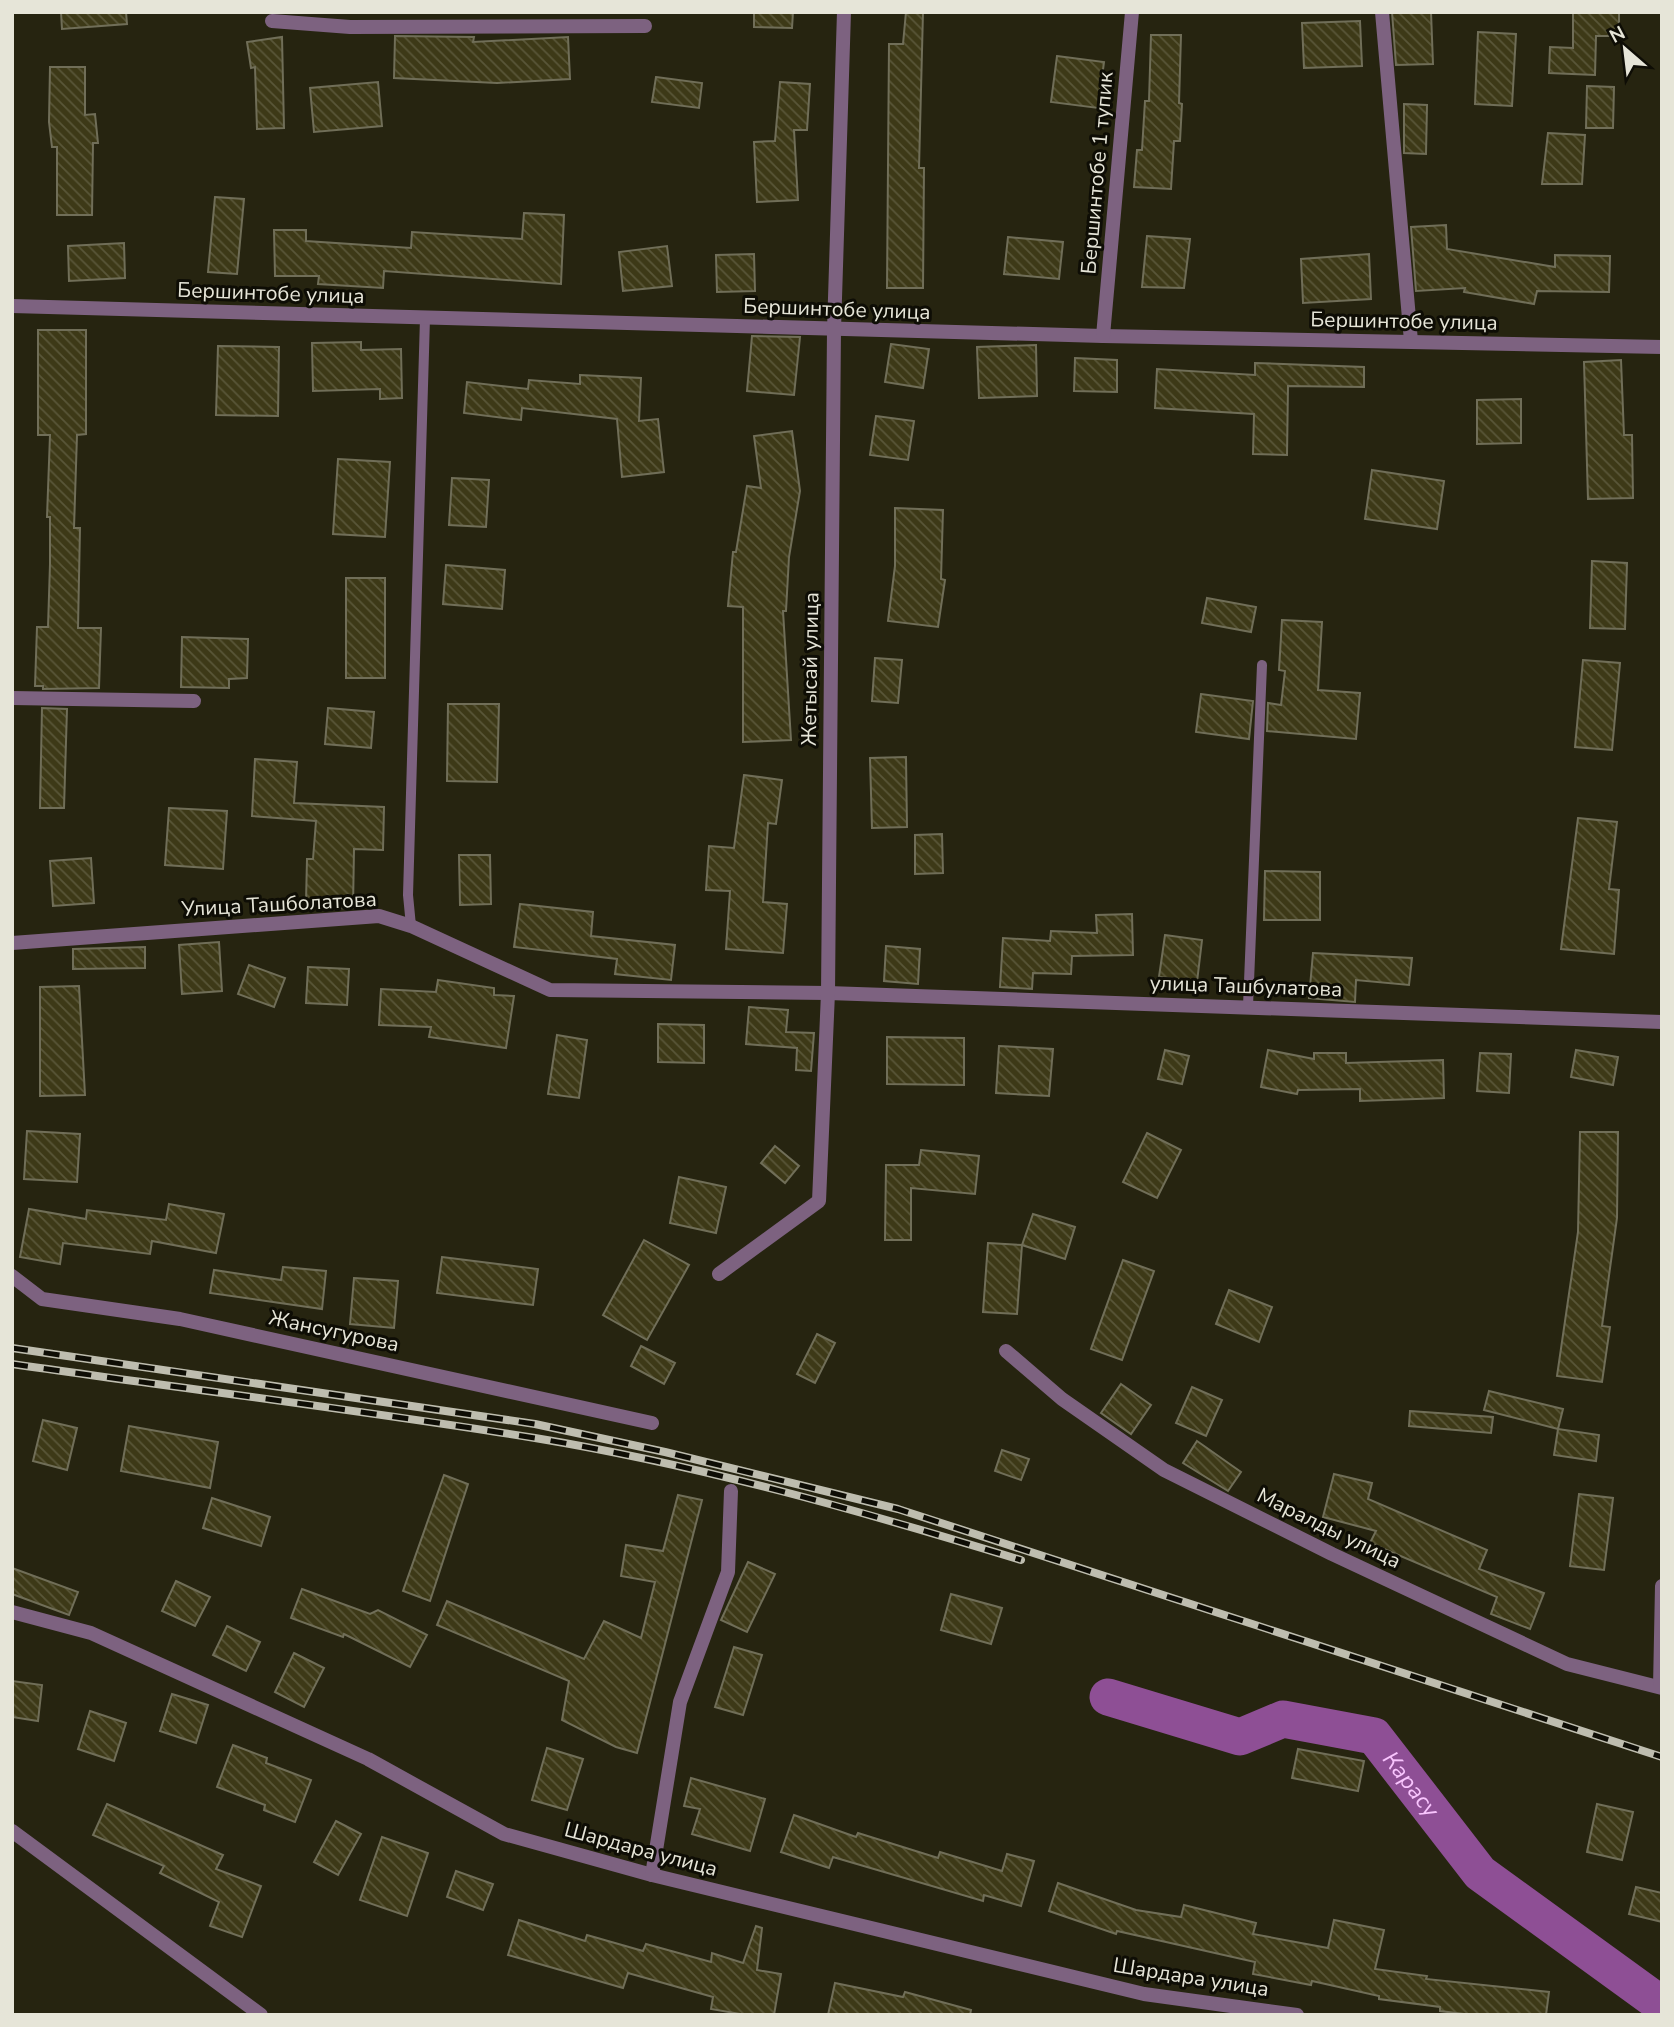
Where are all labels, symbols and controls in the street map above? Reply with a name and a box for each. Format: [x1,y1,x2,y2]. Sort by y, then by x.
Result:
north arrow [1590,14,1660,84]
text: N [1605,20,1630,50]
street label: Бершинтобе 1 тупик [1074,70,1120,275]
street label: Бершинтобе улица [177,276,365,310]
street label: Бершинтобе улица [743,292,931,326]
street label: Бершинтобе улица [1310,305,1498,337]
street label: Жетысай улица [795,592,825,746]
street label: Улица Ташболатова [180,885,377,923]
street label: улица Ташбулатова [1149,969,1343,1003]
street label: Жансугурова [266,1304,402,1358]
street label: Маралды улица [1252,1481,1406,1575]
water label: Карасу [1375,1745,1447,1825]
street label: Шардара улица [561,1815,721,1883]
street label: Шардара улица [1111,1951,1271,2003]

